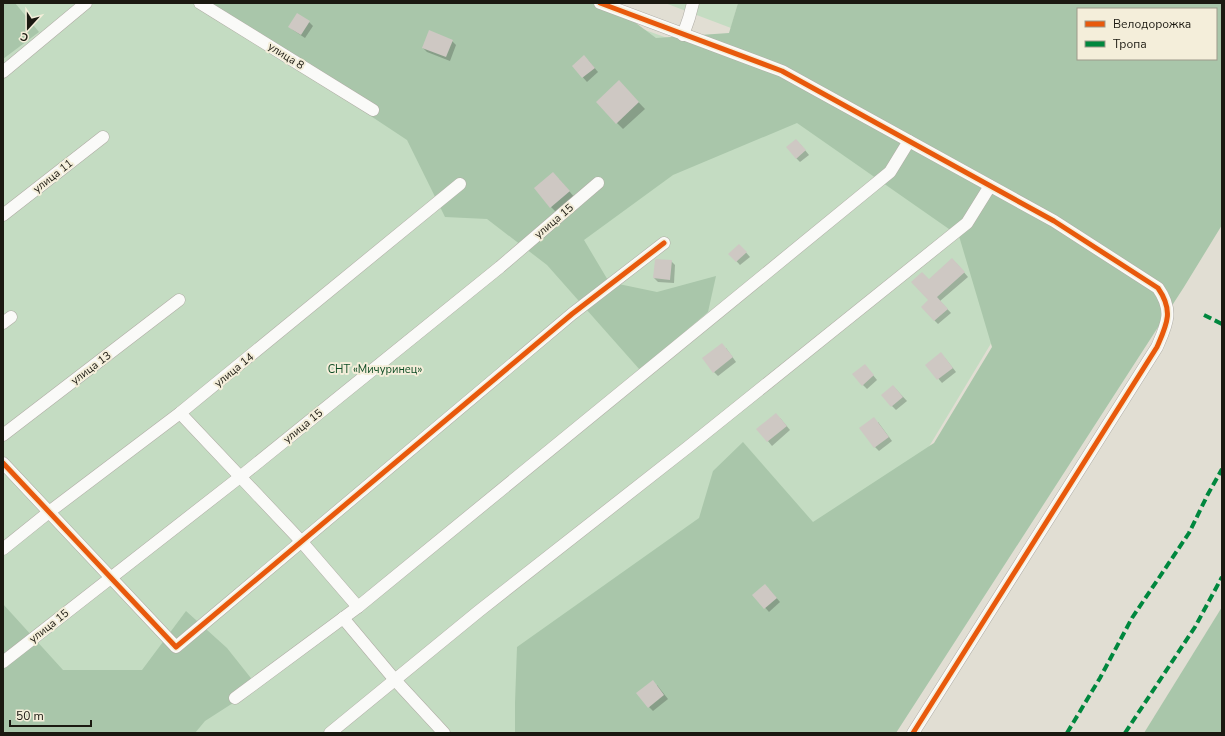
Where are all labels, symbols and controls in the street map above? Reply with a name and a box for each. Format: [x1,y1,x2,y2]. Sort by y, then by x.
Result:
north arrow [8,8,48,48]
legend [1077,8,1217,60]
text: Велодорожка [1113,16,1191,32]
text: С [18,28,31,45]
text: Тропа [1113,36,1147,52]
street label: улица 8 [265,39,307,73]
street label: улица 11 [30,156,76,196]
street label: улица 15 [531,200,577,242]
street label: улица 13 [68,348,114,388]
street label: улица 14 [211,349,257,391]
park label: СНТ «Мичуринец» [328,362,422,377]
street label: улица 15 [280,405,326,447]
street label: улица 15 [26,605,72,646]
scale bar [10,702,91,728]
text: 50 m [16,708,44,724]

